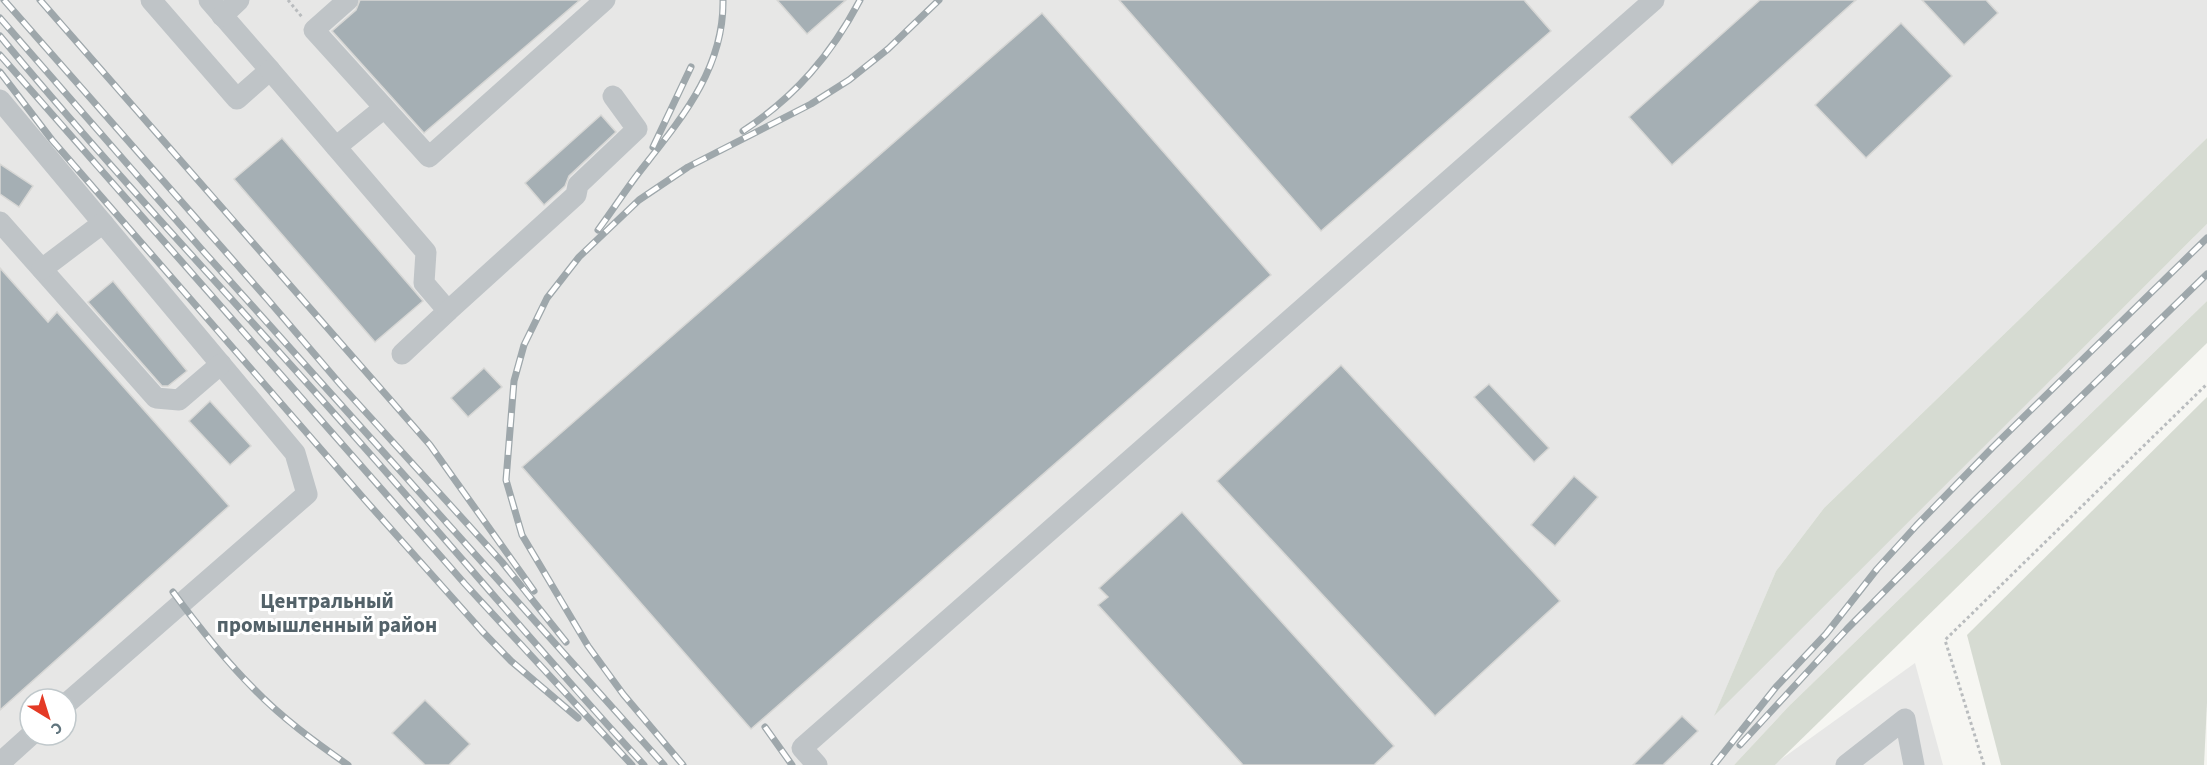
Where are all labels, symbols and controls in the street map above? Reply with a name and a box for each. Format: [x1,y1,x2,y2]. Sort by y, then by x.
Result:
district label: Центральный промышленный район [217,586,437,640]
north arrow [18,687,78,747]
text: С [46,716,67,740]

